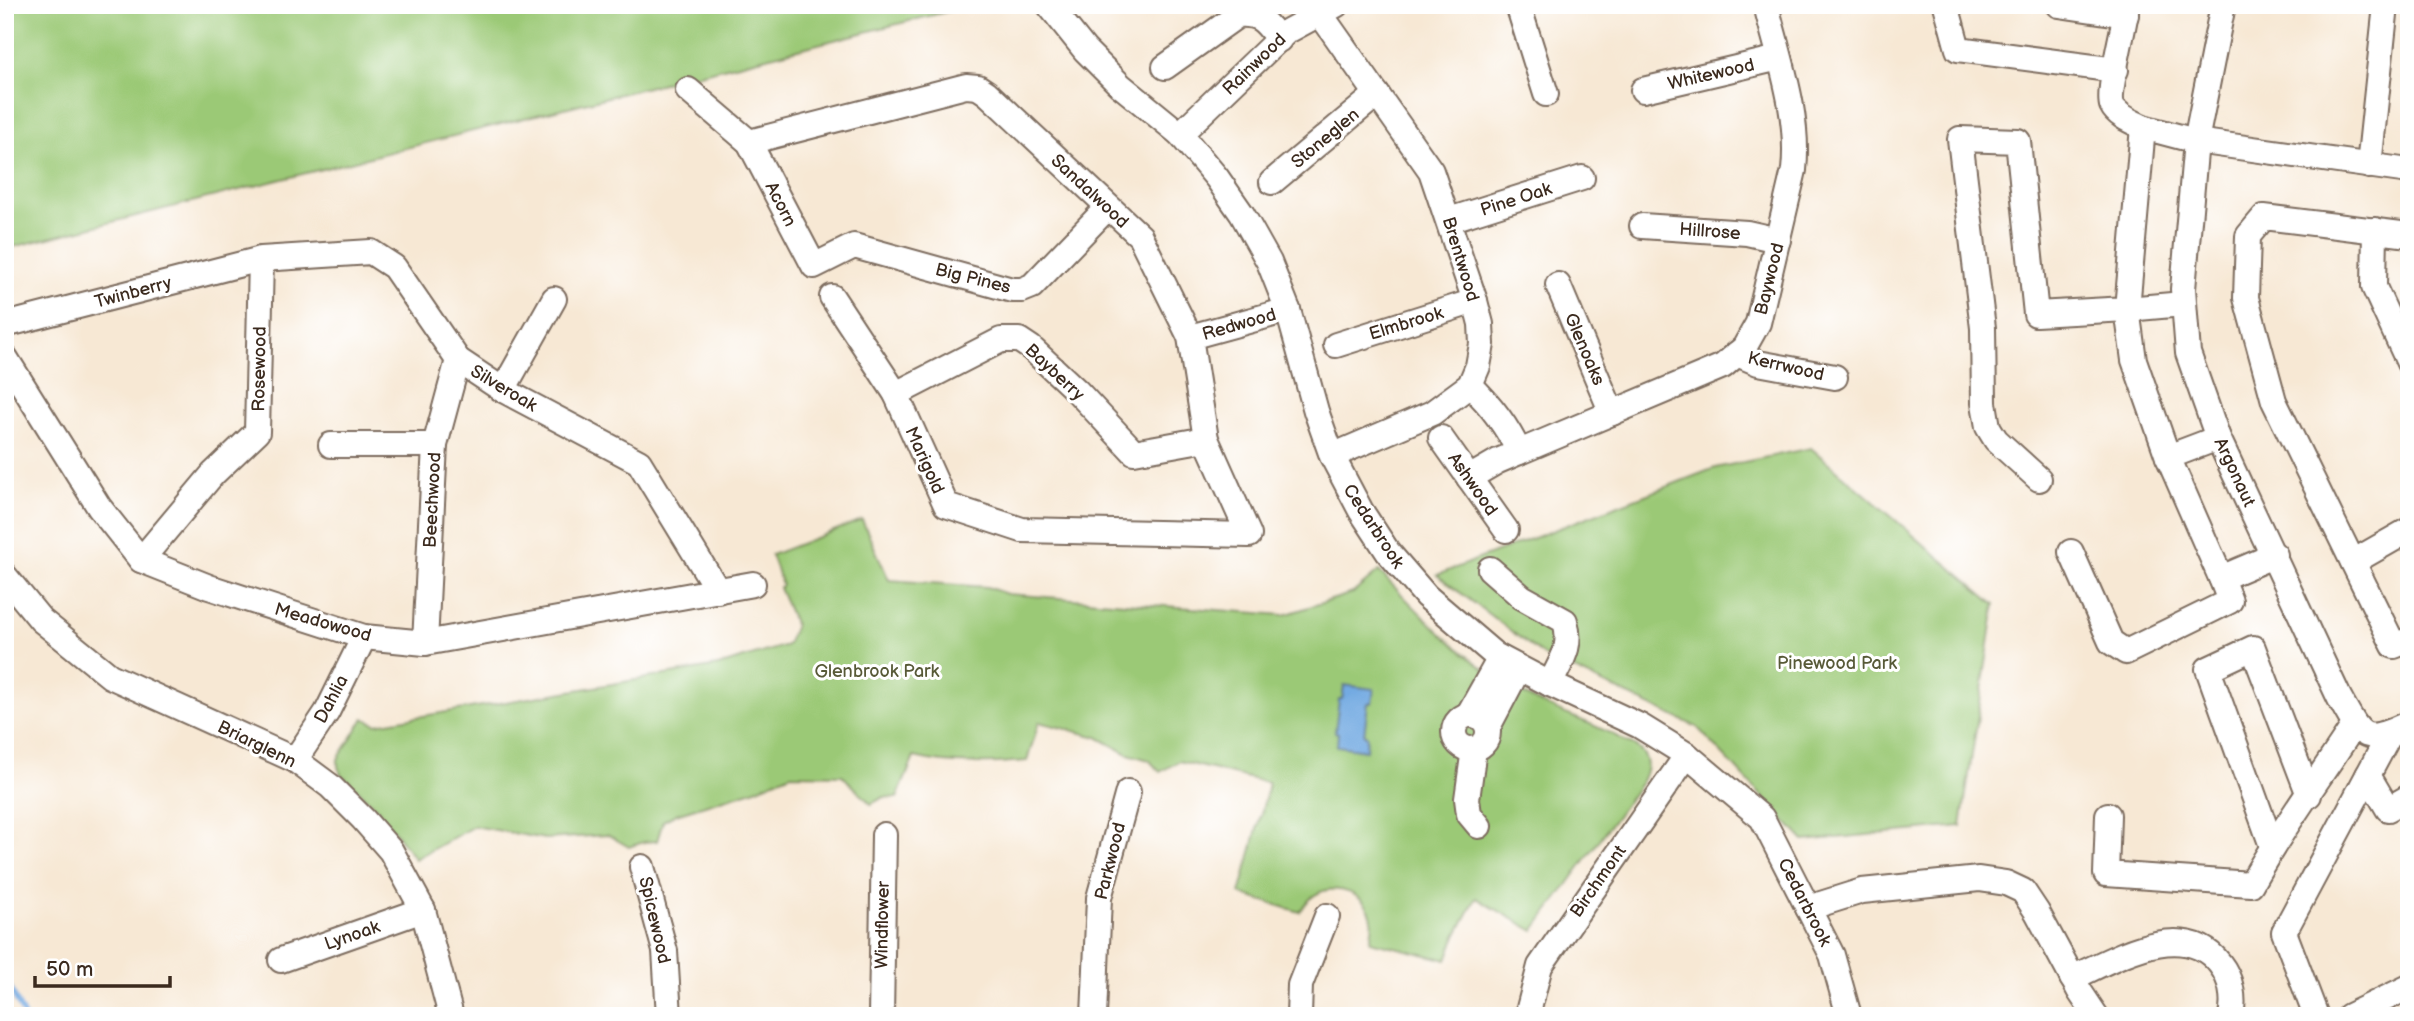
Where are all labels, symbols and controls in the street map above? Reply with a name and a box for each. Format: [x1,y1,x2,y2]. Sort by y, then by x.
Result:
street label: Rainwood [1218,29,1290,100]
street label: Whitewood [1666,54,1756,95]
street label: Stoneglen [1287,104,1363,173]
street label: Sandalwood [1046,150,1133,233]
street label: Acorn [761,178,801,230]
street label: Pine Oak [1478,178,1555,221]
street label: Brentwood [1438,214,1483,304]
street label: Hillrose [1679,219,1742,244]
street label: Baywood [1750,241,1789,317]
street label: Big Pines [933,259,1013,298]
street label: Twinberry [92,272,175,313]
street label: Elmbrook [1367,302,1446,345]
street label: Redwood [1200,304,1278,345]
street label: Glenoaks [1560,310,1609,389]
street label: Rosewood [248,326,271,412]
street label: Bayberry [1021,340,1089,406]
street label: Kerrwood [1746,348,1826,385]
street label: Silveroak [467,360,541,416]
street label: Marigold [900,423,949,497]
street label: Argonaut [2209,434,2260,510]
street label: Ashwood [1443,449,1502,520]
street label: Beechwood [420,452,445,548]
street label: Cedarbrook [1339,480,1409,572]
street label: Meadowood [272,599,374,646]
park label: Pinewood Park [1777,653,1897,674]
park label: Glenbrook Park [815,661,940,682]
street label: Dahlia [310,672,353,727]
street label: Briarglenn [214,716,299,772]
street label: Parkwood [1091,820,1130,902]
street label: Birchmont [1566,841,1631,921]
street label: Cedarbrook [1773,855,1836,950]
street label: Spicewood [634,875,675,966]
street label: Windflower [871,880,894,969]
street label: Lynoak [322,916,383,955]
scale bar [35,944,170,988]
text: 50 m [46,957,93,982]

